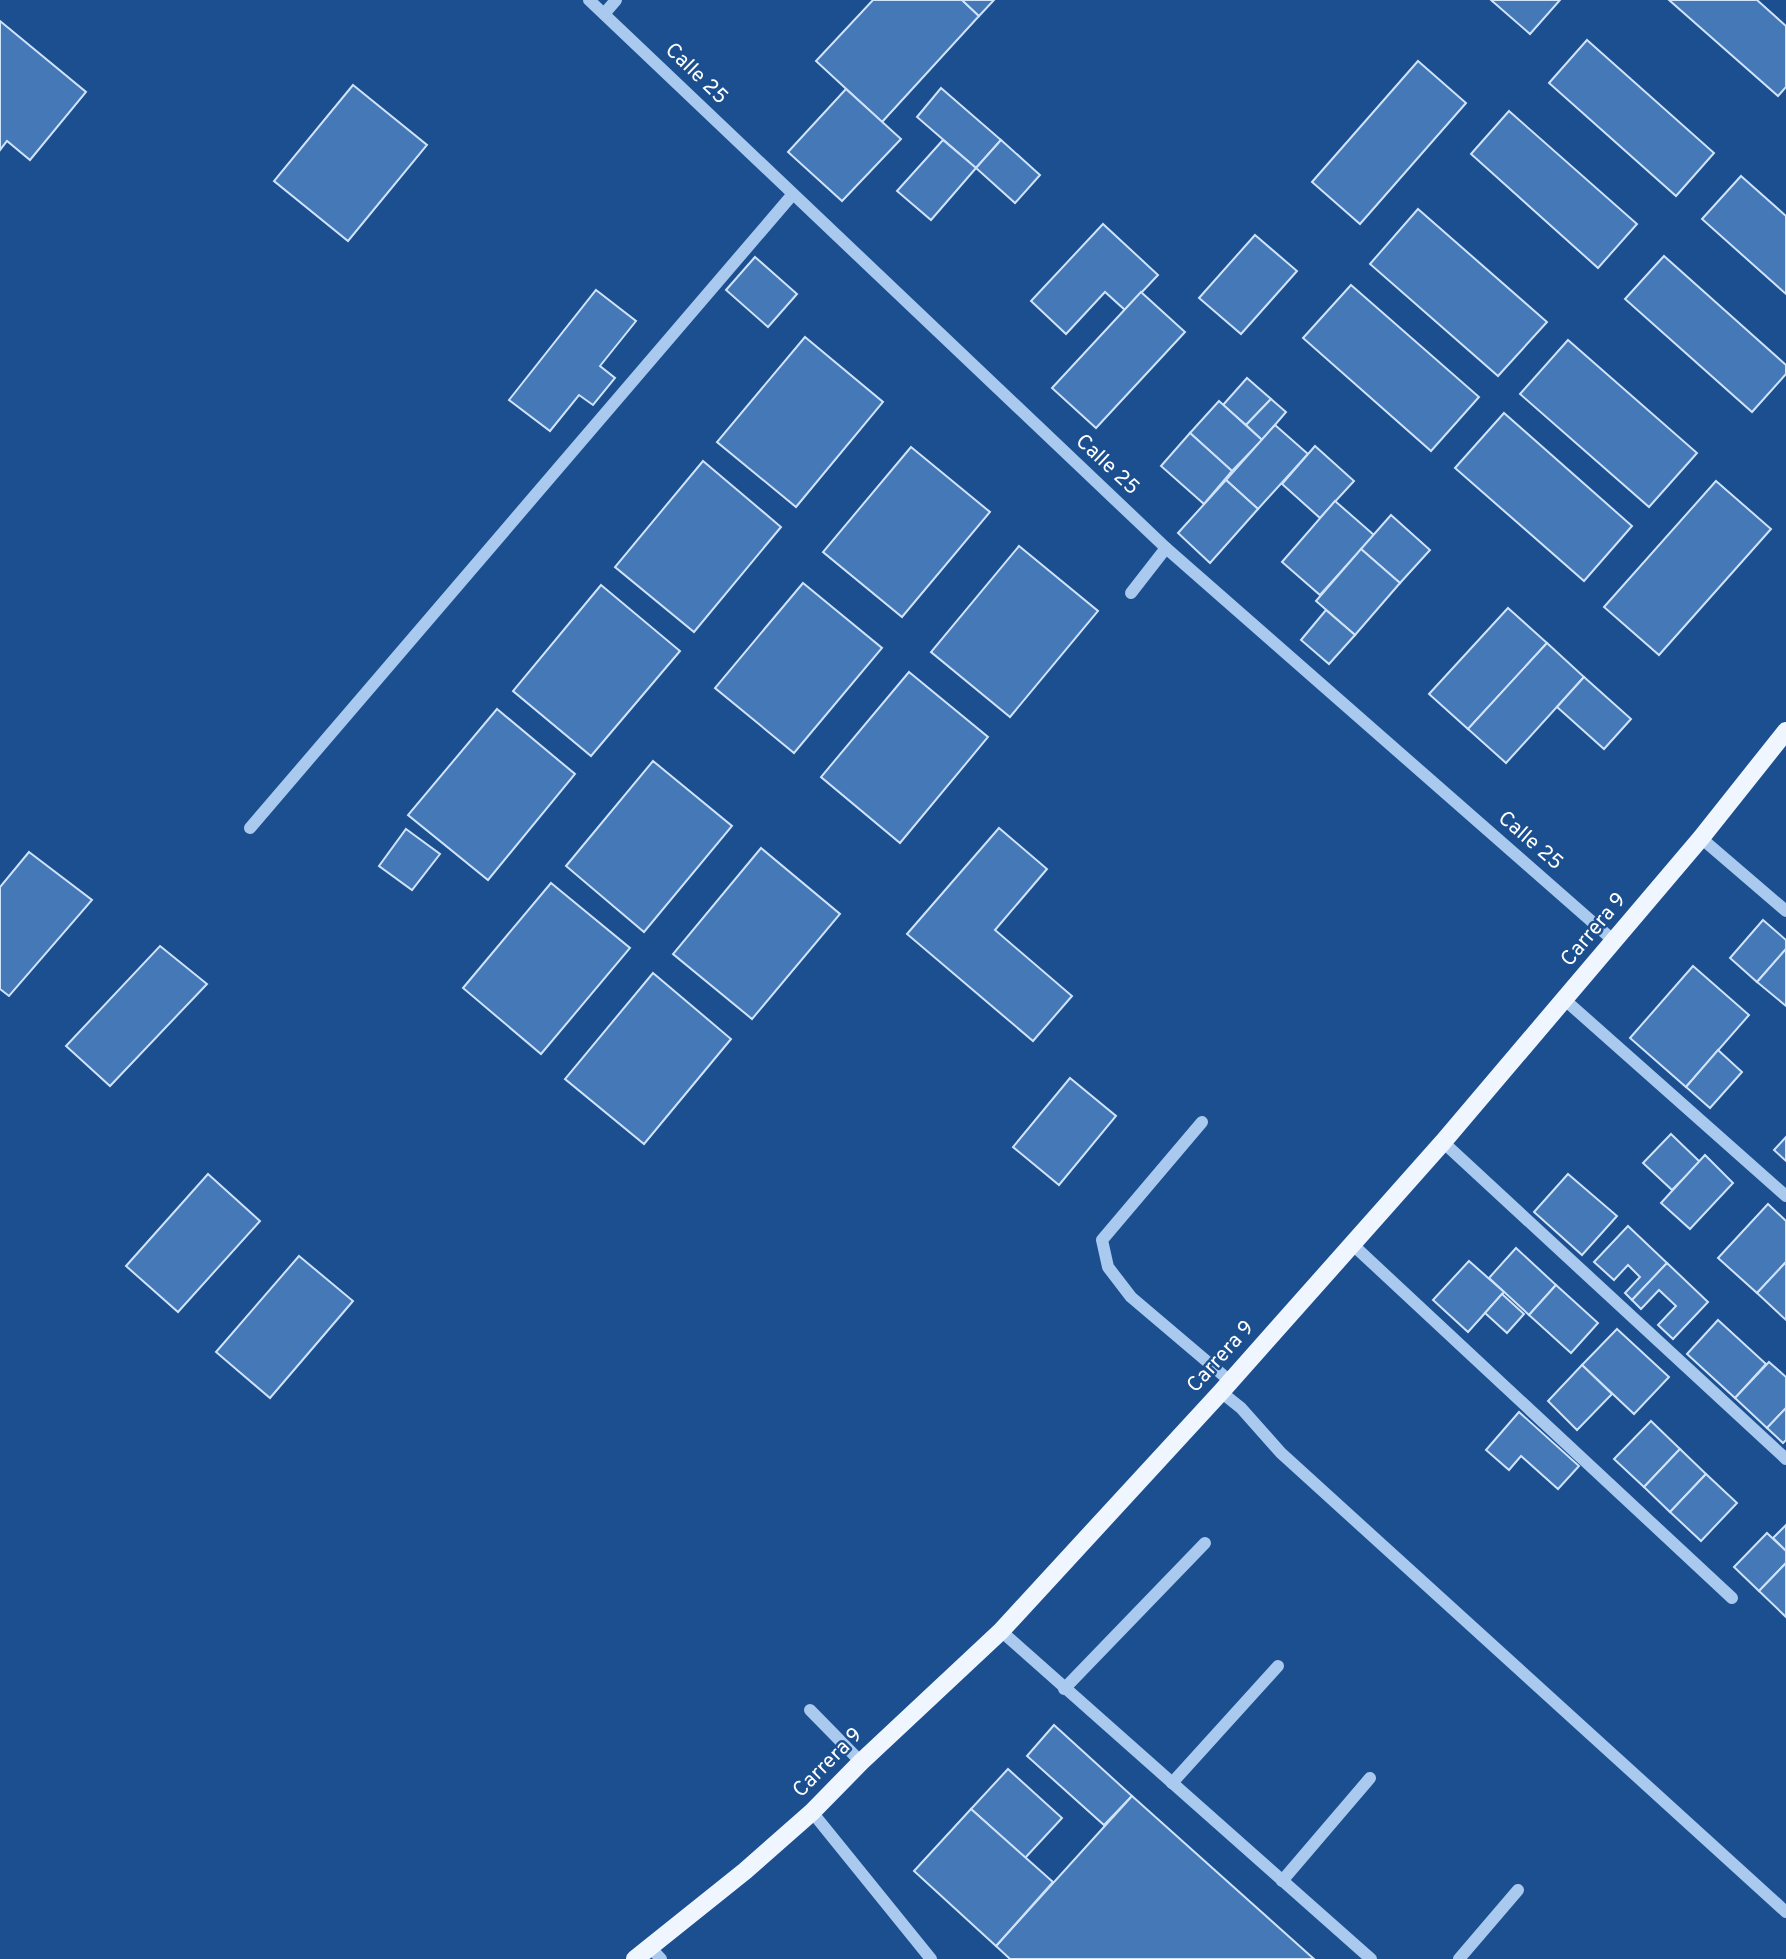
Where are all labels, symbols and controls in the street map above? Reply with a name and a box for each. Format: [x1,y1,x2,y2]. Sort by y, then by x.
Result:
street label: Calle 25 [659,37,733,111]
street label: Calle 25 [1069,429,1145,501]
street label: Calle 25 [1492,805,1568,877]
street label: Carrera 9 [1555,887,1633,973]
street label: Carrera 9 [1181,1315,1261,1399]
street label: Carrera 9 [787,1722,869,1804]

